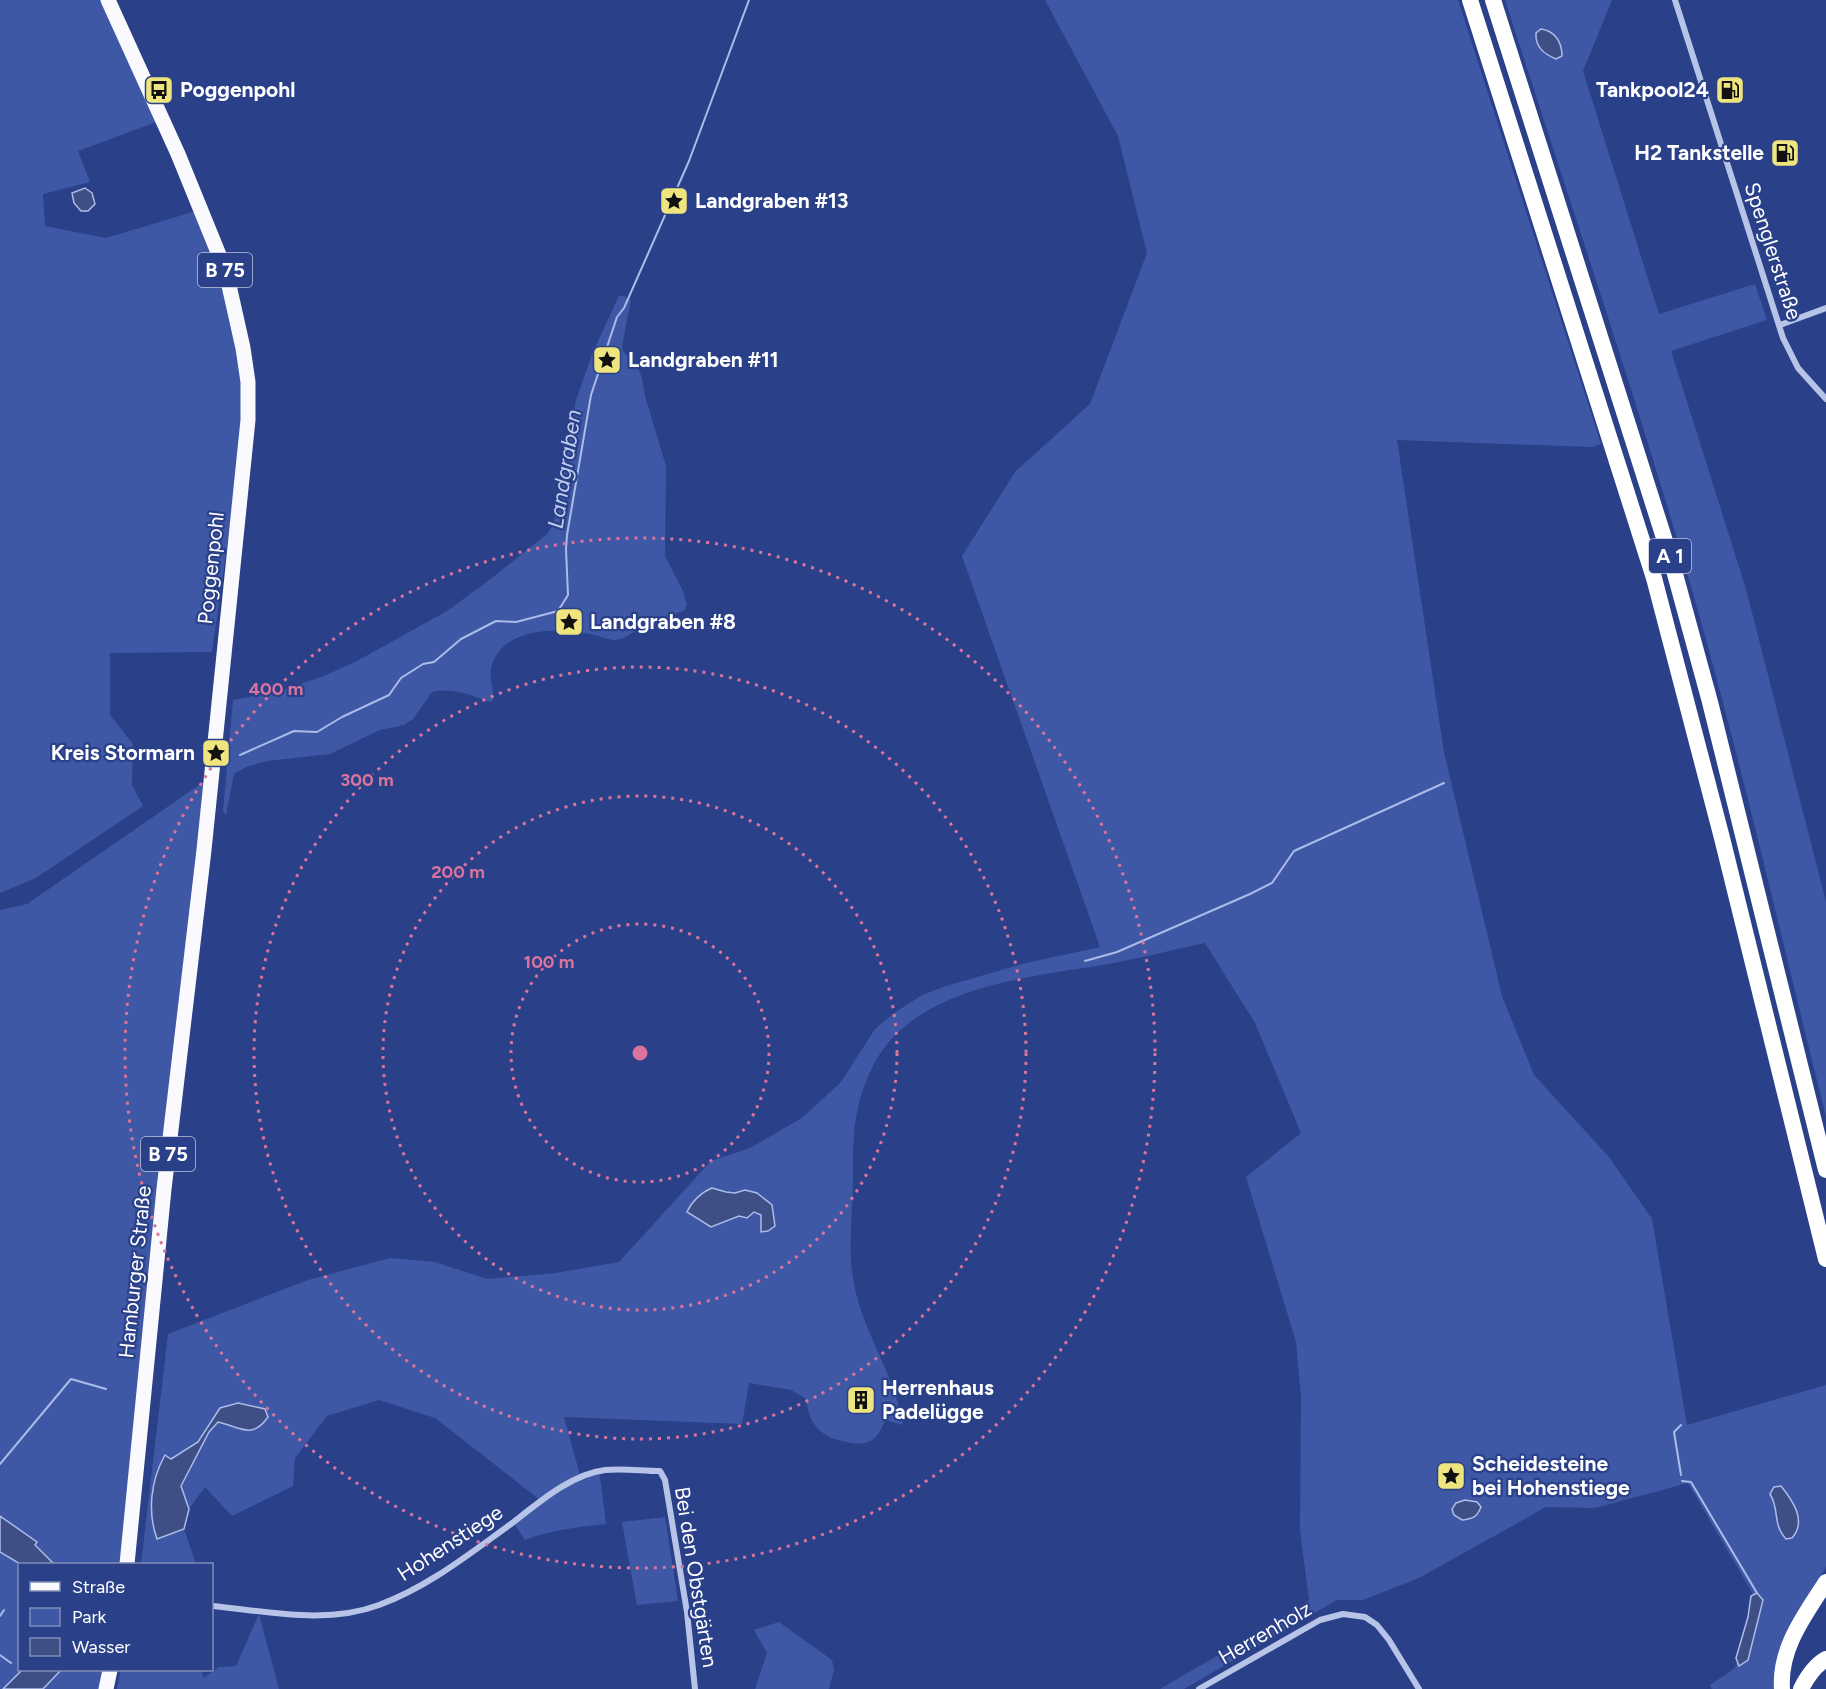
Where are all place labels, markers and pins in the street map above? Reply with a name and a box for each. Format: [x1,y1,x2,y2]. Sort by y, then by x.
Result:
bus stop icon: Poggenpohl [143,74,175,106]
fuel station icon: Tankpool24 [1714,74,1746,106]
place label: Poggenpohl [180,77,295,102]
place label: Tankpool24 [1596,77,1709,102]
fuel station icon: H2 Tankstelle [1769,137,1801,169]
place label: H2 Tankstelle [1634,140,1764,165]
place icon: Landgraben #13 [658,185,690,217]
place label: Landgraben #13 [695,188,849,213]
place icon: Landgraben #11 [591,344,623,376]
place label: Landgraben #11 [628,347,779,372]
place icon: Landgraben #8 [553,606,585,638]
place label: Landgraben #8 [590,609,736,634]
place icon: Kreis Stormarn [200,737,232,769]
place label: Kreis Stormarn [51,740,195,765]
centre of rings [630,1043,650,1063]
place label: Herrenhaus Padelügge [882,1375,994,1424]
building icon: Herrenhaus Padelügge [845,1384,877,1416]
place label: Scheidesteine bei Hohenstiege [1472,1451,1630,1500]
place icon: Scheidesteine bei Hohenstiege [1435,1460,1467,1492]

